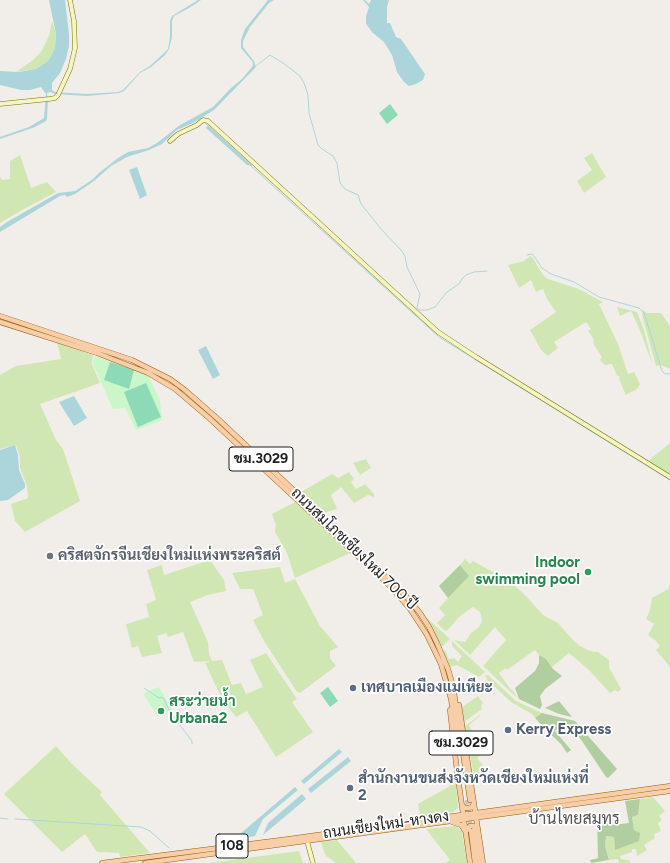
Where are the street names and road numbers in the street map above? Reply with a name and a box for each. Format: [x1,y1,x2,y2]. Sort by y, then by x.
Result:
road number: ชม.3029 [229,447,293,471]
street label: ถนนสมโภชเชียงใหม่ 700 ปี [287,484,421,614]
road number: ชม.3029 [429,731,493,755]
street label: ถนนเชียงใหม่-หางดง [322,807,450,843]
road number: 108 [216,834,248,858]

